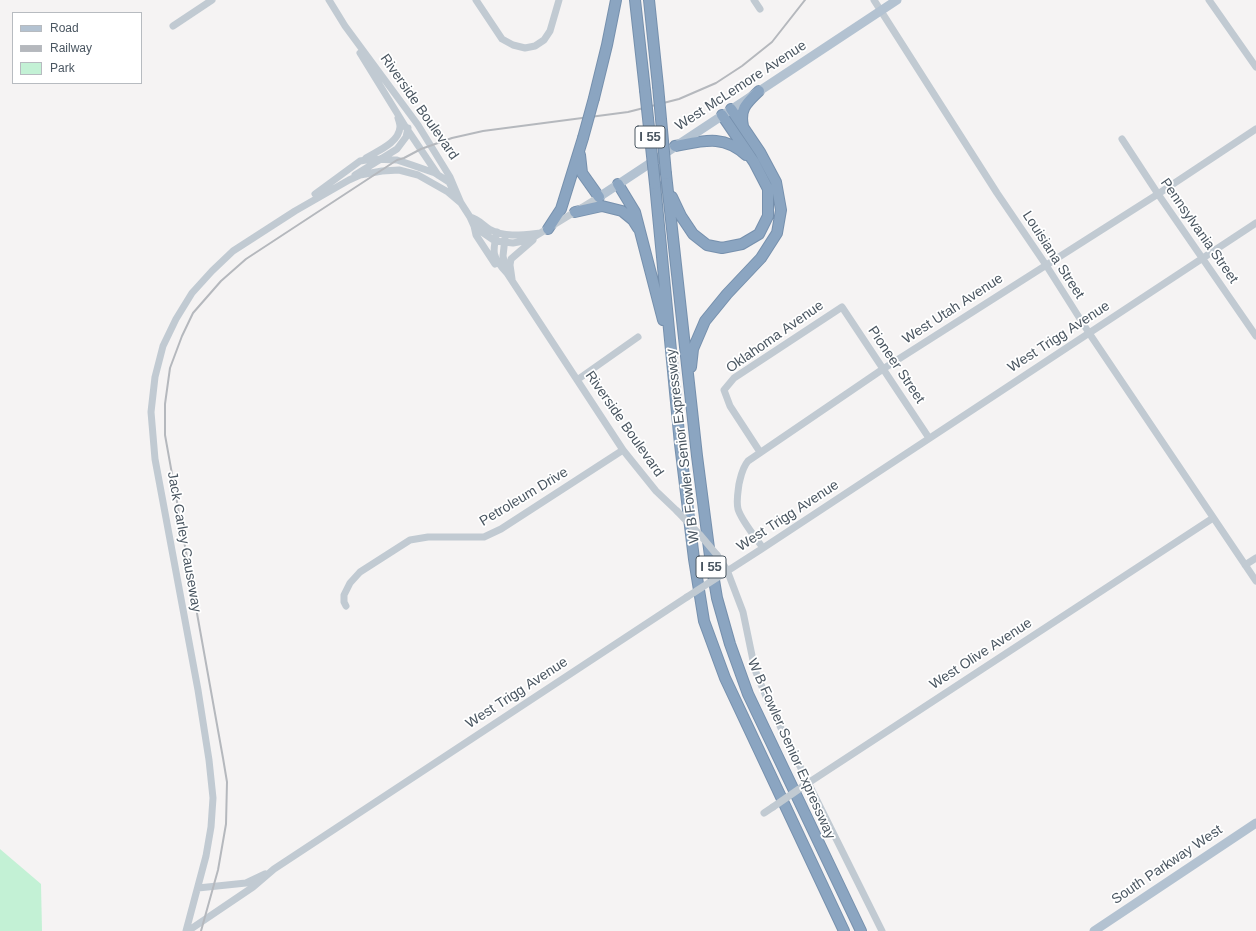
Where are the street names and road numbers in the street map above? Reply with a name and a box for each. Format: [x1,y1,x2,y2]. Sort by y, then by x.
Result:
street label: West McLemore Avenue [672,37,810,135]
street label: Riverside Boulevard [376,51,462,163]
road number: I 55 [635,126,665,148]
street label: Pennsylvania Street [1156,175,1242,287]
street label: Louisiana Street [1018,208,1088,302]
street label: West Utah Avenue [900,270,1006,348]
street label: Oklahoma Avenue [723,297,827,377]
street label: West Trigg Avenue [1005,298,1113,376]
street label: Pioneer Street [864,323,928,407]
street label: W B Fowler Senior Expressway [663,348,703,544]
street label: Riverside Boulevard [581,368,667,480]
street label: Petroleum Drive [477,464,571,530]
street label: Jack Carley Causeway [163,470,205,614]
street label: West Trigg Avenue [734,477,842,555]
road number: I 55 [696,556,726,578]
street label: West Olive Avenue [927,615,1035,693]
street label: West Trigg Avenue [463,654,571,732]
street label: W B Fowler Senior Expressway [743,656,839,842]
street label: South Parkway West [1109,822,1225,908]

